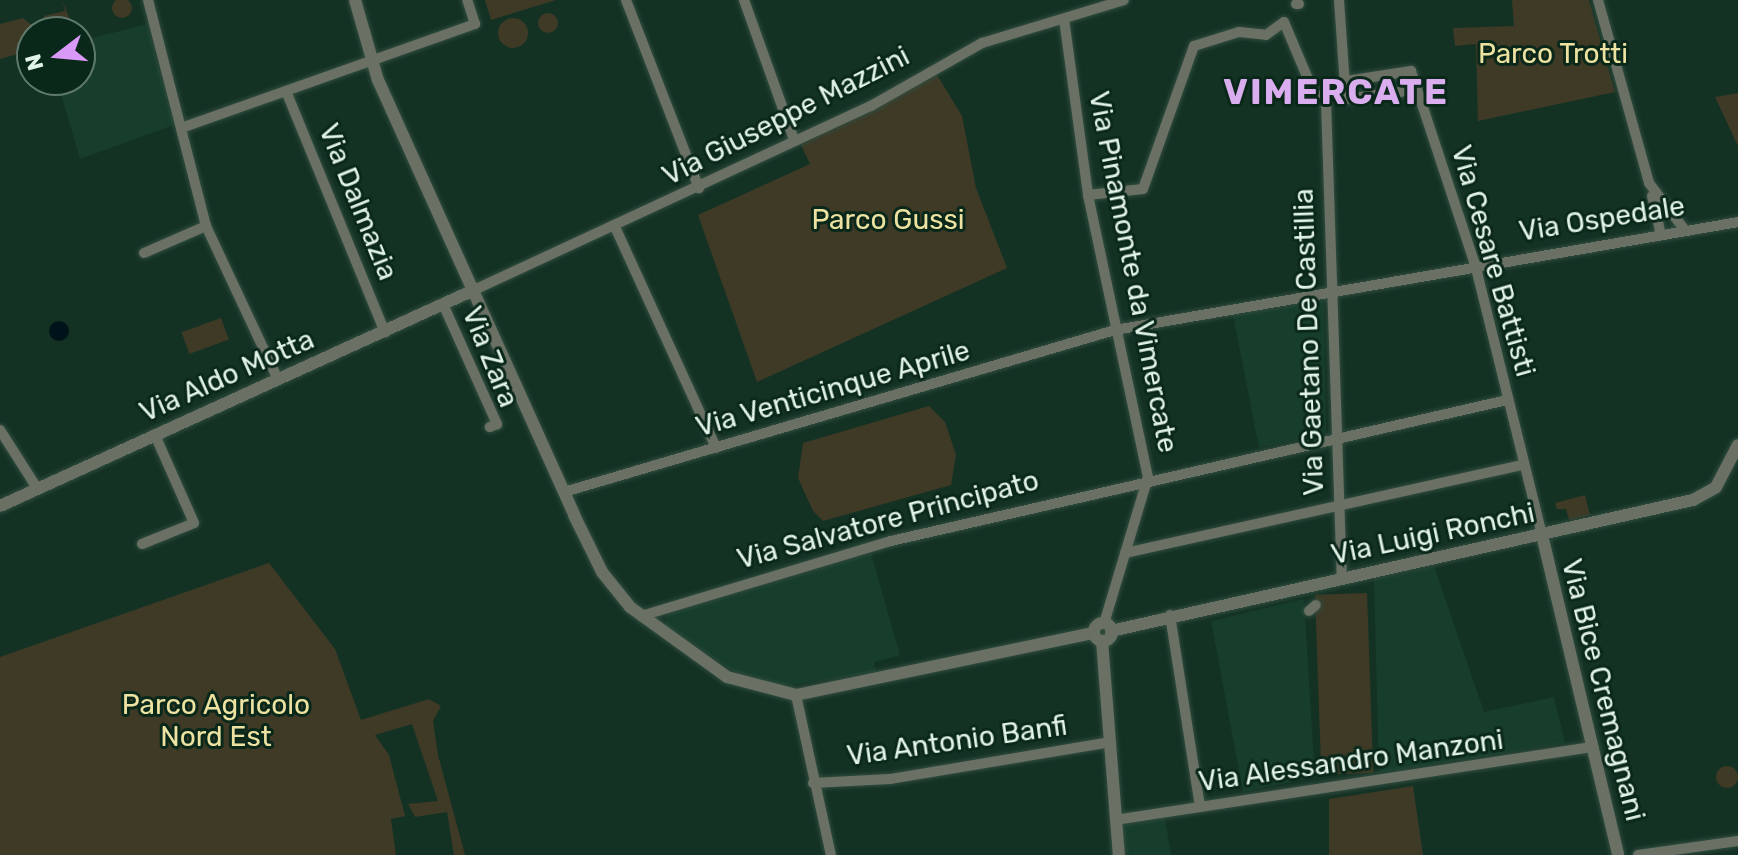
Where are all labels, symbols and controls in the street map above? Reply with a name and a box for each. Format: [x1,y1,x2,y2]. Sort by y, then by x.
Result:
north arrow [16,16,96,96]
park label: Parco Trotti [1478,37,1628,71]
street label: Via Giuseppe Mazzini [657,39,915,193]
text: N [19,51,50,74]
district label: VIMERCATE [1223,70,1449,114]
street label: Via Pinamonte da Vimercate [1081,88,1185,456]
street label: Via Dalmazia [311,119,405,285]
street label: Via Cesare Battisti [1444,142,1542,380]
street label: Via Gaetano De Castillia [1287,188,1331,496]
street label: Via Ospedale [1517,189,1687,249]
park label: Parco Gussi [811,203,965,237]
street label: Via Zara [455,302,525,412]
street label: Via Aldo Motta [134,322,320,430]
street label: Via Venticinque Aprile [691,334,975,444]
street label: Via Salvatore Principato [734,464,1042,576]
street label: Via Luigi Ronchi [1328,496,1538,572]
street label: Via Bice Cremagnani [1554,556,1652,824]
park label: Parco Agricolo Nord Est [121,688,311,754]
street label: Via Antonio Banfi [844,709,1070,773]
street label: Via Alessandro Manzoni [1196,723,1506,799]

